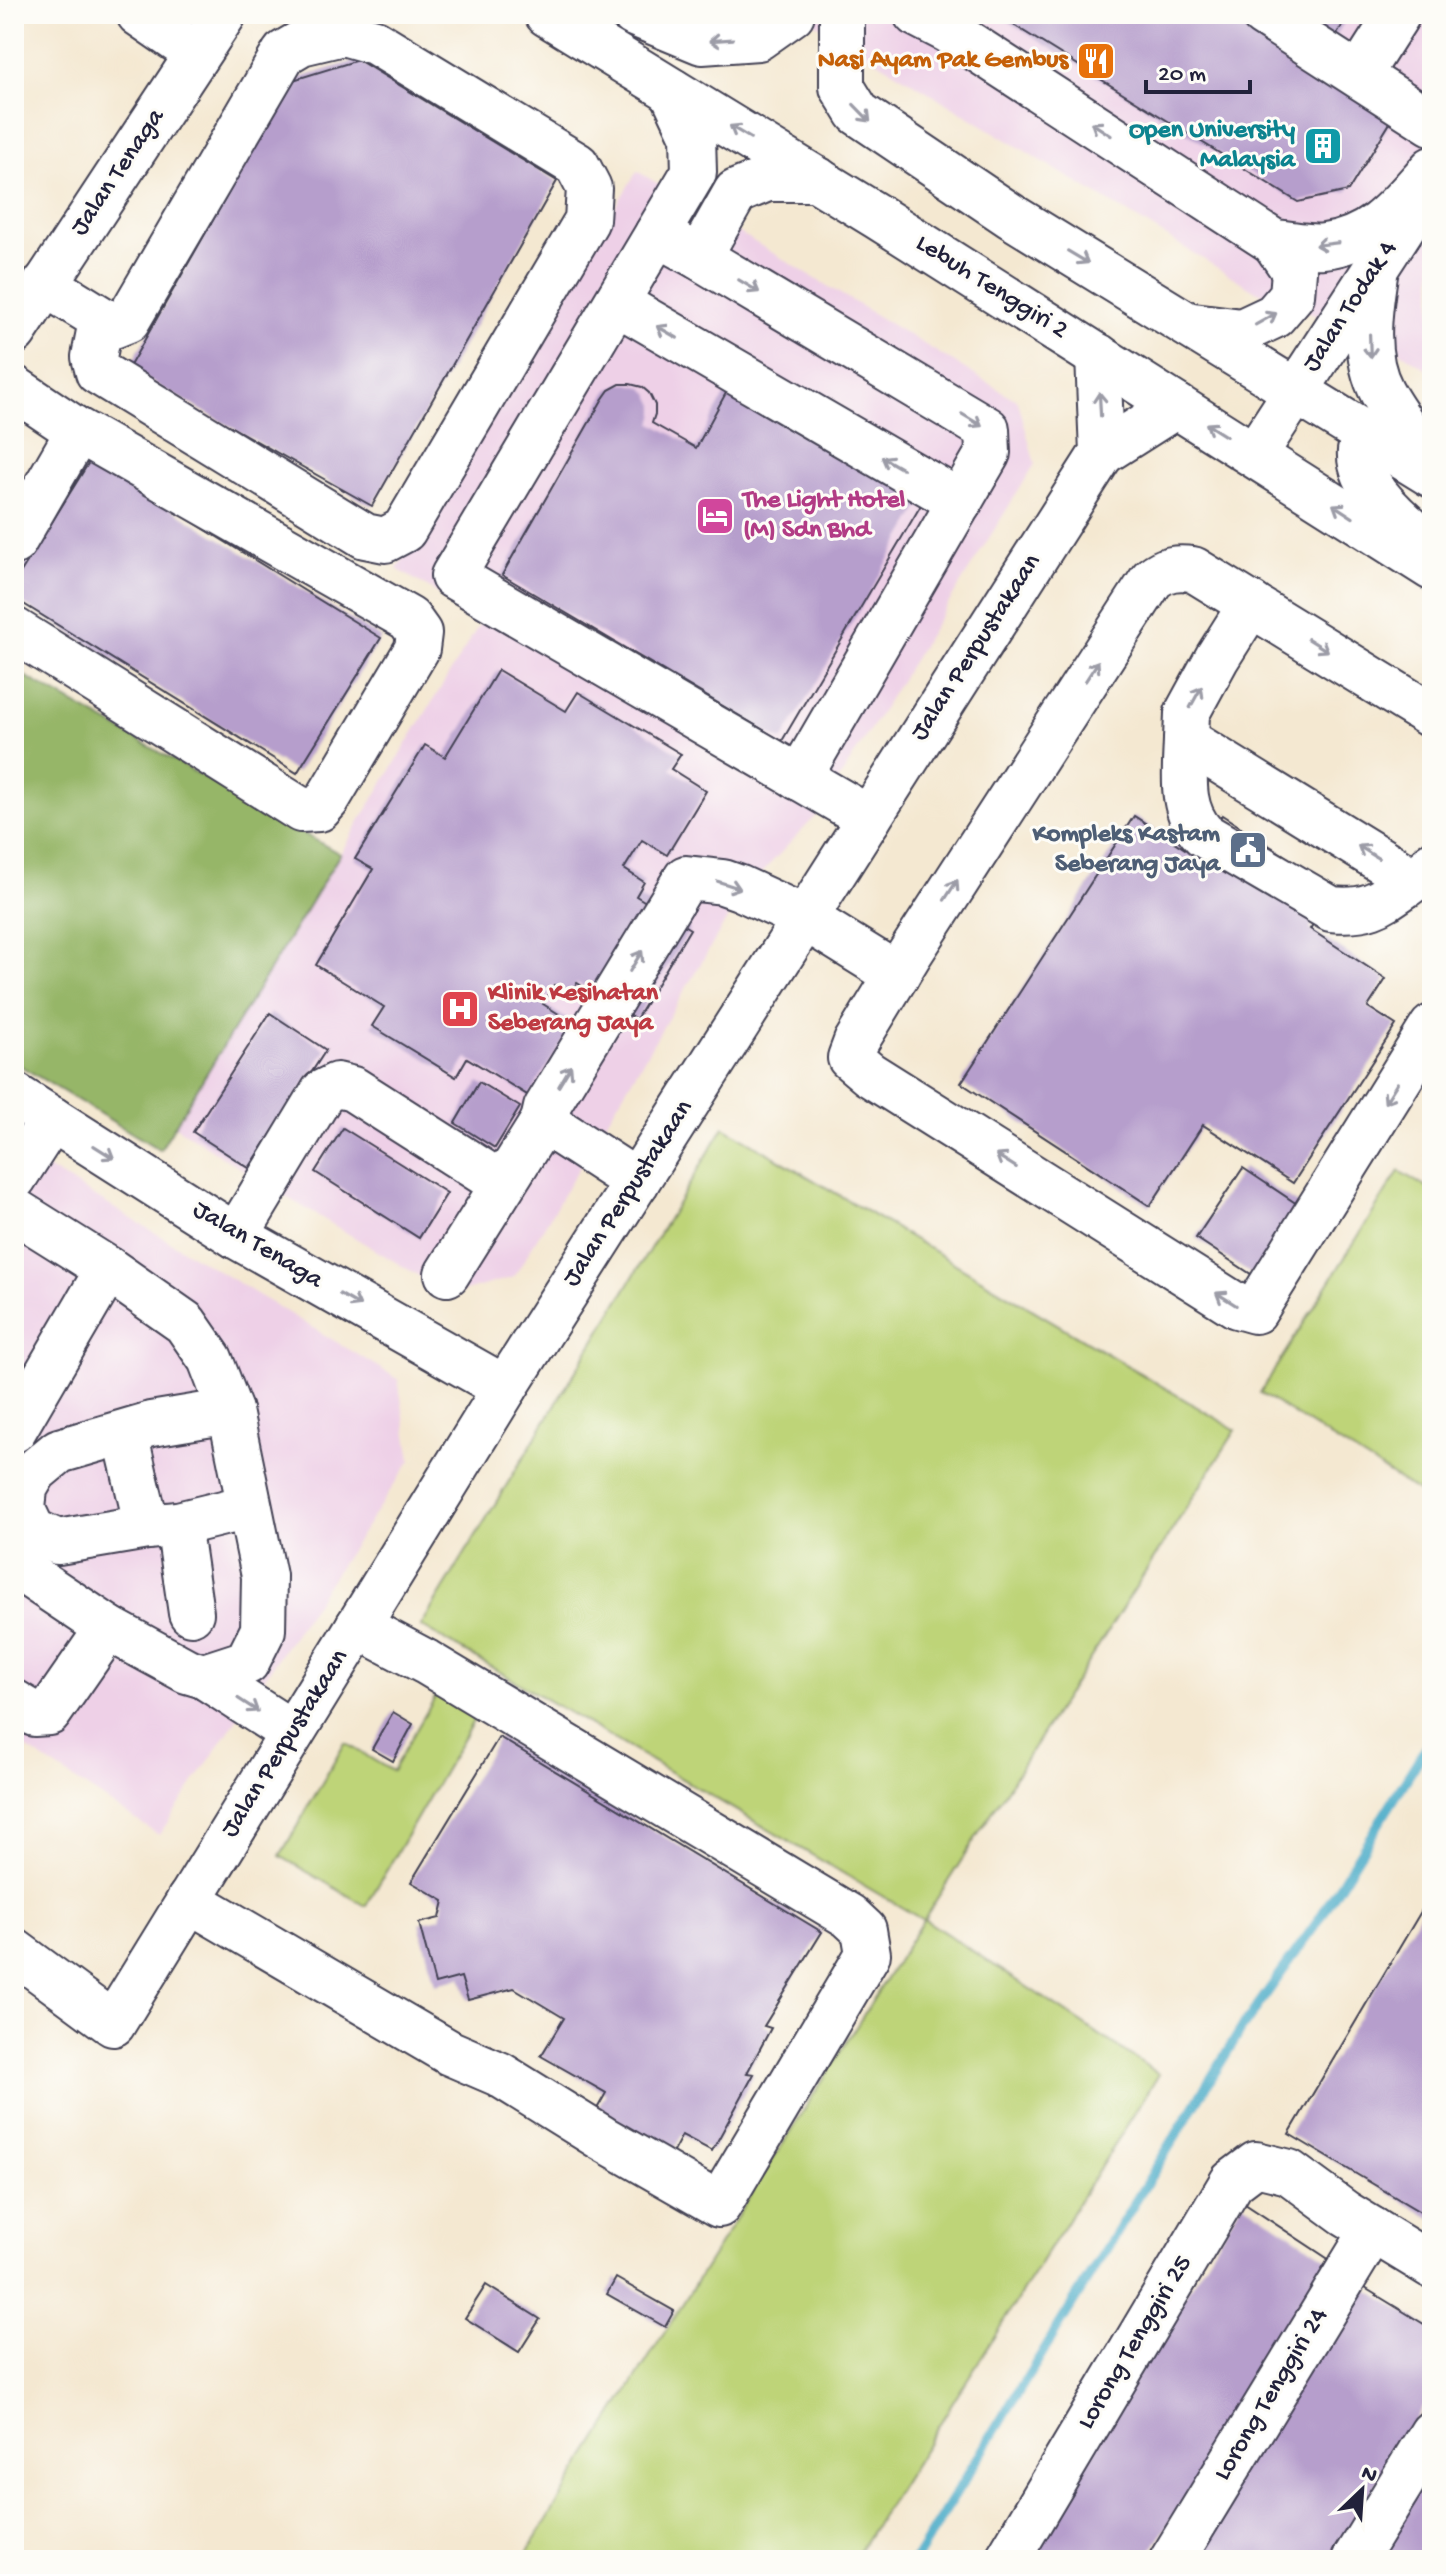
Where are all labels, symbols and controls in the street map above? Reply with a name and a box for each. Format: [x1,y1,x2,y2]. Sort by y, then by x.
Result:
one-way arrow [708,33,735,48]
restaurant icon: Nasi Ayam Pak Gembus [1075,40,1117,82]
scale bar [1146,44,1250,94]
place label: Nasi Ayam Pak Gembus [818,46,1069,77]
text: 20 m [1158,61,1206,90]
street label: Jalan Tenaga [65,102,174,242]
one-way arrow [852,103,871,123]
place label: Open University Malaysia [1129,116,1297,177]
one-way arrow [1090,121,1112,138]
one-way arrow [729,124,751,140]
building icon: Open University Malaysia [1302,125,1344,167]
street label: Lebuh Tenggiri 2 [909,229,1073,347]
street label: Jalan Todak 4 [1297,236,1405,378]
one-way arrow [1314,237,1341,252]
one-way arrow [1066,249,1089,265]
one-way arrow [737,279,760,295]
one-way arrow [1254,310,1277,326]
one-way arrow [656,324,679,340]
one-way arrow [1363,333,1378,359]
one-way arrow [1092,391,1107,418]
one-way arrow [960,412,983,428]
one-way arrow [1205,422,1227,438]
one-way arrow [881,455,904,471]
place label: The Light Hotel (M) Sdn Bhd [741,486,906,547]
hotel icon: The Light Hotel (M) Sdn Bhd [694,495,736,537]
one-way arrow [1332,502,1355,518]
street label: Jalan Perpustakaan [905,548,1049,747]
one-way arrow [1306,638,1329,654]
one-way arrow [1083,661,1100,683]
one-way arrow [1188,685,1204,709]
place label: Kompleks Kastam Seberang Jaya [1032,820,1222,881]
public building icon: Kompleks Kastam Seberang Jaya [1227,829,1269,871]
one-way arrow [1357,844,1380,860]
one-way arrow [717,879,742,894]
one-way arrow [943,879,959,902]
one-way arrow [628,951,644,973]
place label: Klinik Kesihatan Seberang Jaya [487,979,659,1040]
hospital icon: Klinik Kesihatan Seberang Jaya [439,988,481,1030]
one-way arrow [558,1065,574,1088]
one-way arrow [1382,1081,1398,1104]
street label: Jalan Perpustakaan [557,1094,701,1293]
one-way arrow [92,1144,115,1160]
one-way arrow [996,1152,1018,1169]
street label: Jalan Tenaga [186,1195,329,1298]
one-way arrow [1216,1291,1238,1307]
one-way arrow [338,1292,361,1308]
street label: Jalan Perpustakaan [216,1644,357,1844]
one-way arrow [236,1697,259,1713]
street label: Lorong Tenggiri 25 [1072,2250,1200,2436]
street label: Lorong Tenggiri 24 [1208,2303,1336,2487]
north arrow [1322,2450,1402,2530]
text: N [1357,2461,1381,2490]

